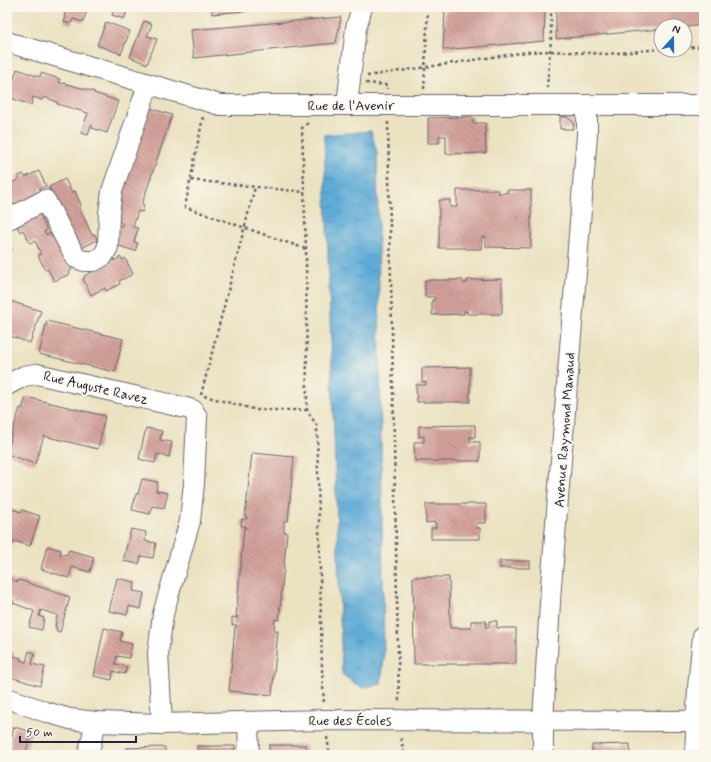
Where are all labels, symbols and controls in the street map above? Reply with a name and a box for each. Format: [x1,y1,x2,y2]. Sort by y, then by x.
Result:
north arrow [653,18,693,58]
text: N [670,22,682,37]
street label: Rue de l'Avenir [307,97,395,115]
street label: Avenue Raymond Manaud [551,352,579,508]
street label: Rue Auguste Ravez [42,367,150,409]
street label: Rue des Écoles [308,712,392,730]
scale bar [20,718,136,744]
text: 50 m [26,725,53,741]

